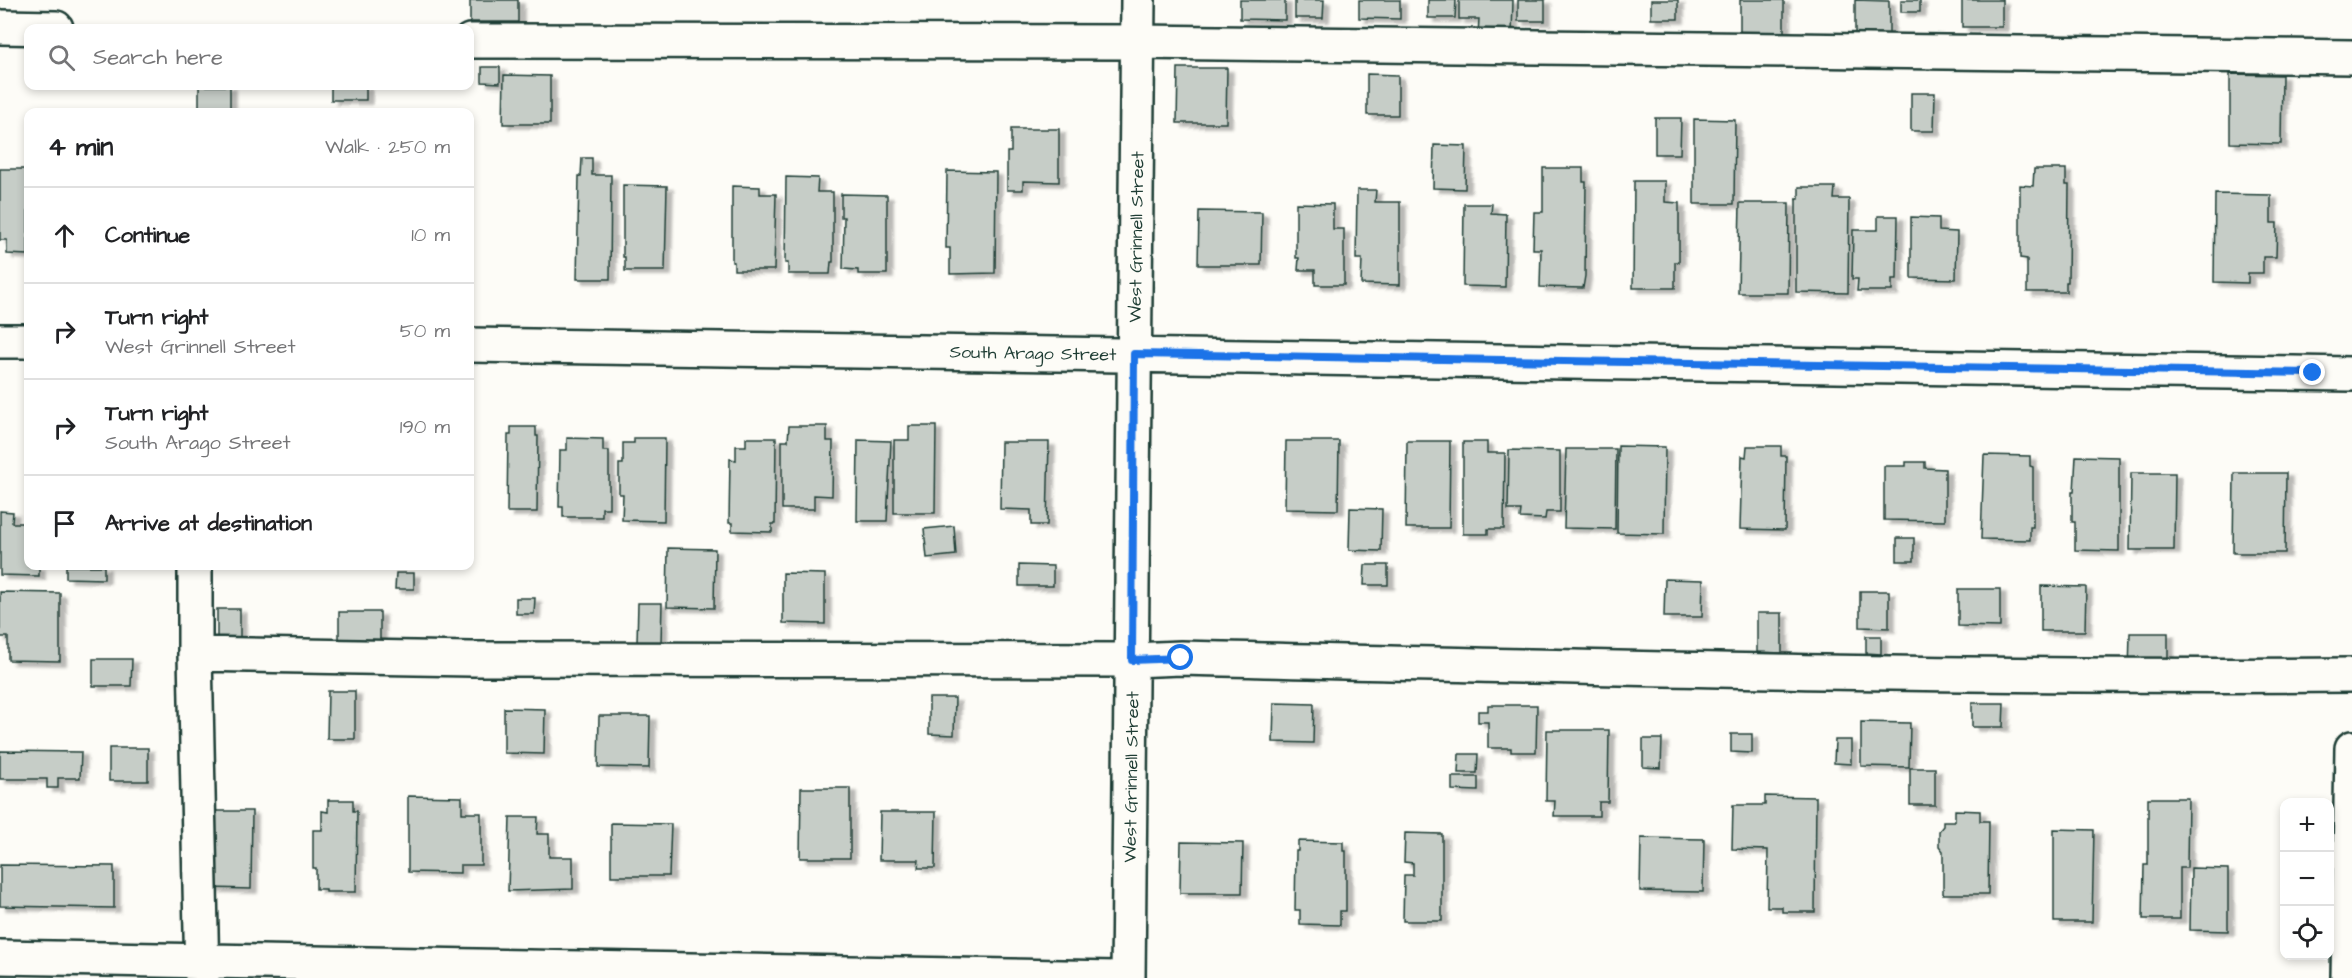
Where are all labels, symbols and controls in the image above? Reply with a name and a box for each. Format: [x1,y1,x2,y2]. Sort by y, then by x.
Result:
search box [24,24,474,90]
icon: search [45,41,78,74]
text: Search here [93,42,223,73]
text: 4 min [48,129,113,165]
text: Walk · 250 m [325,133,450,161]
street label: West Grinnell Street [1123,150,1151,323]
icon: ahead [48,219,81,252]
text: Continue [105,220,190,251]
text: 10 m [411,221,450,249]
text: Turn right [105,302,208,333]
icon: right [48,315,81,348]
text: 50 m [400,317,450,345]
text: West Grinnell Street [105,333,296,361]
street label: South Arago Street [949,340,1117,368]
route end [2299,359,2325,385]
text: Turn right [105,398,208,429]
icon: right [48,411,81,444]
text: 190 m [400,413,450,441]
text: South Arago Street [105,429,291,457]
icon: arrive [48,507,81,540]
text: Arrive at destination [105,508,312,539]
route start [1167,644,1193,670]
street label: West Grinnell Street [1118,690,1146,863]
map controls [2280,798,2334,960]
button: + [2280,798,2334,852]
button: − [2280,852,2334,906]
button: locate [2280,906,2334,960]

